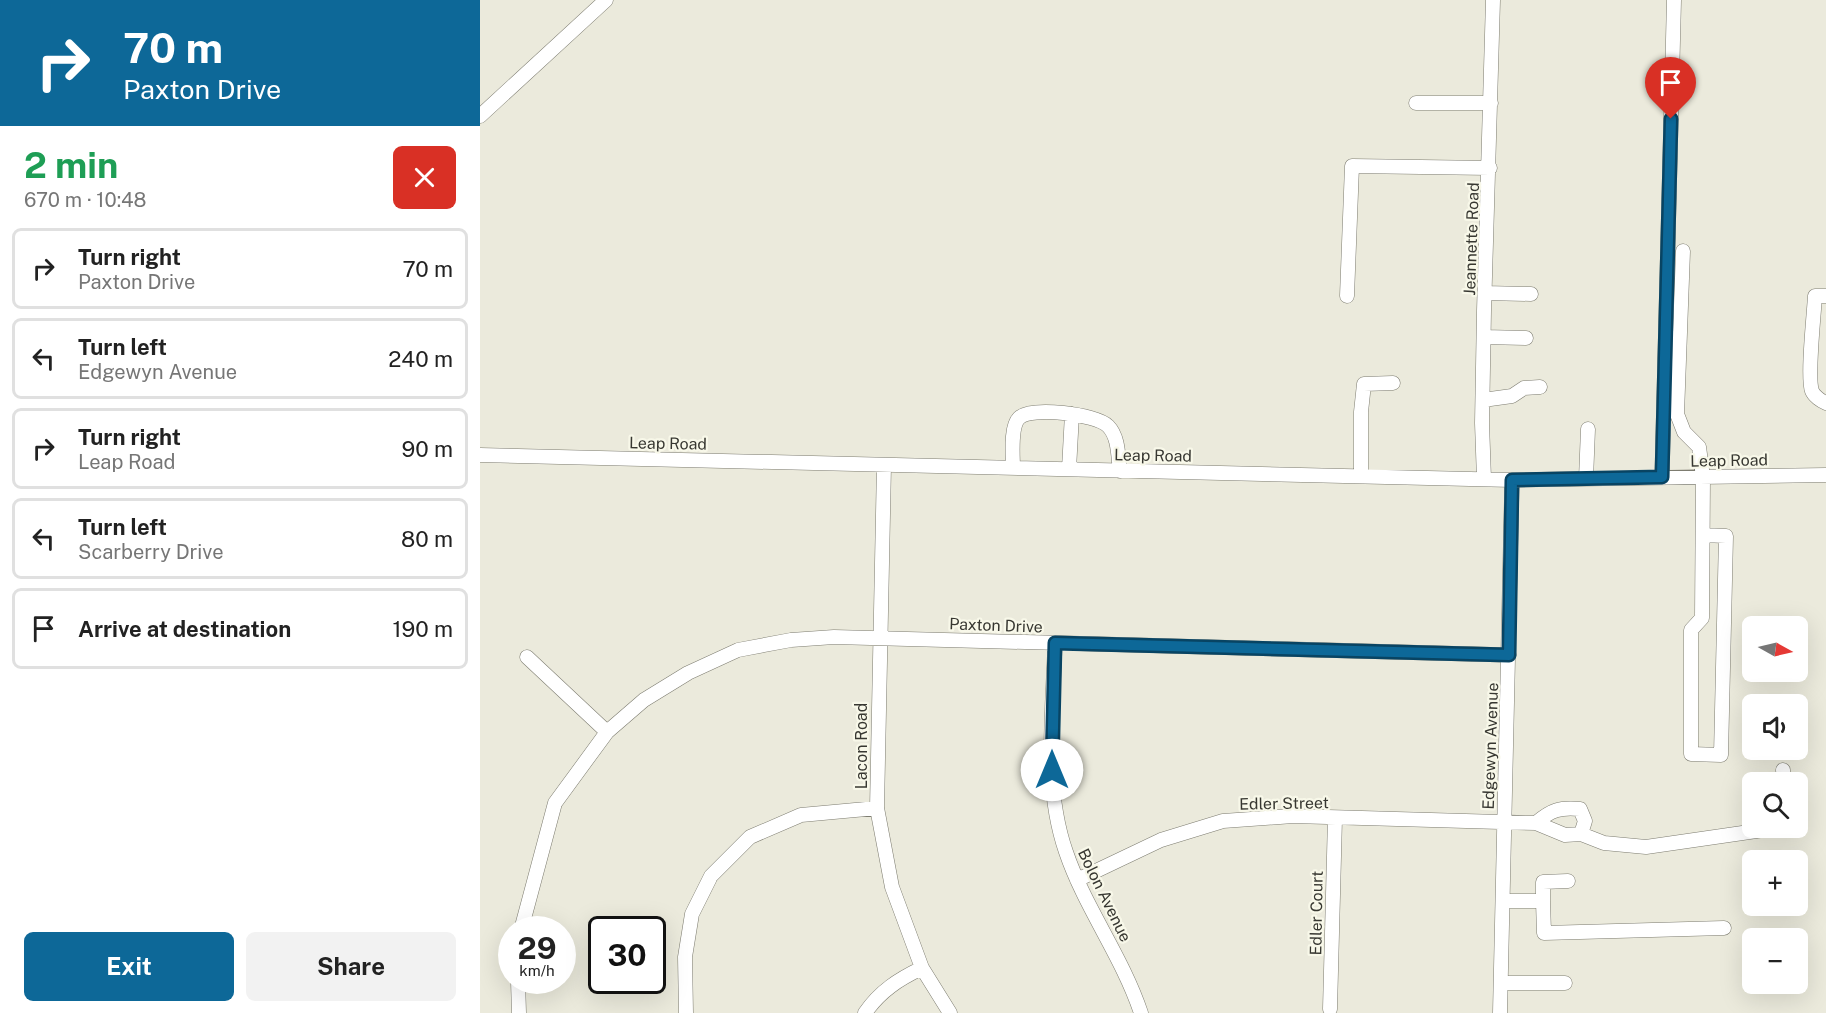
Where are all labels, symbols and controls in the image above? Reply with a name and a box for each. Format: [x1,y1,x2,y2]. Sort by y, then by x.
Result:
text: 70 m [123,23,223,72]
icon: right [24,24,102,102]
pin [1645,57,1696,119]
icon: arrive [1654,66,1687,99]
text: Paxton Drive [123,73,281,105]
text: 2 min [24,144,118,186]
button: close [393,146,456,209]
street label: Jeannette Road [1460,182,1483,296]
text: 670 m · 10:48 [24,188,147,212]
text: Turn right [78,244,181,270]
icon: right [27,252,60,285]
text: 70 m [402,256,453,282]
text: Paxton Drive [78,270,195,294]
text: Turn left [78,334,167,360]
icon: left [27,342,60,375]
text: 240 m [388,346,453,372]
text: Edgewyn Avenue [78,360,237,384]
text: Turn right [78,424,181,450]
icon: right [27,432,60,465]
street label: Leap Road [629,433,707,454]
text: 90 m [402,436,453,462]
street label: Leap Road [1114,445,1192,466]
text: Leap Road [78,450,175,474]
street label: Leap Road [1690,450,1768,471]
text: Turn left [78,514,167,540]
icon: left [27,522,60,555]
text: 80 m [401,526,453,552]
text: Scarberry Drive [78,540,224,564]
icon: arrive [27,612,60,645]
street label: Paxton Drive [949,614,1043,637]
text: Arrive at destination [78,616,291,642]
text: 190 m [393,616,453,642]
north arrow [1742,616,1808,682]
map controls [1742,616,1808,994]
street label: Edgewyn Avenue [1479,682,1502,810]
button: sound [1742,694,1808,760]
street label: Lacon Road [852,703,871,789]
position arrow [1020,738,1084,802]
button: search [1742,772,1808,838]
street label: Edler Street [1239,793,1329,814]
street label: Bolon Avenue [1074,845,1135,945]
button: + [1742,850,1808,916]
street label: Edler Court [1306,870,1327,956]
speed limit sign: 30 [588,916,666,994]
button: − [1742,928,1808,994]
text: 29 [518,930,556,966]
button: Exit [24,932,234,1001]
button: Share [246,932,456,1001]
text: km/h [519,962,555,979]

